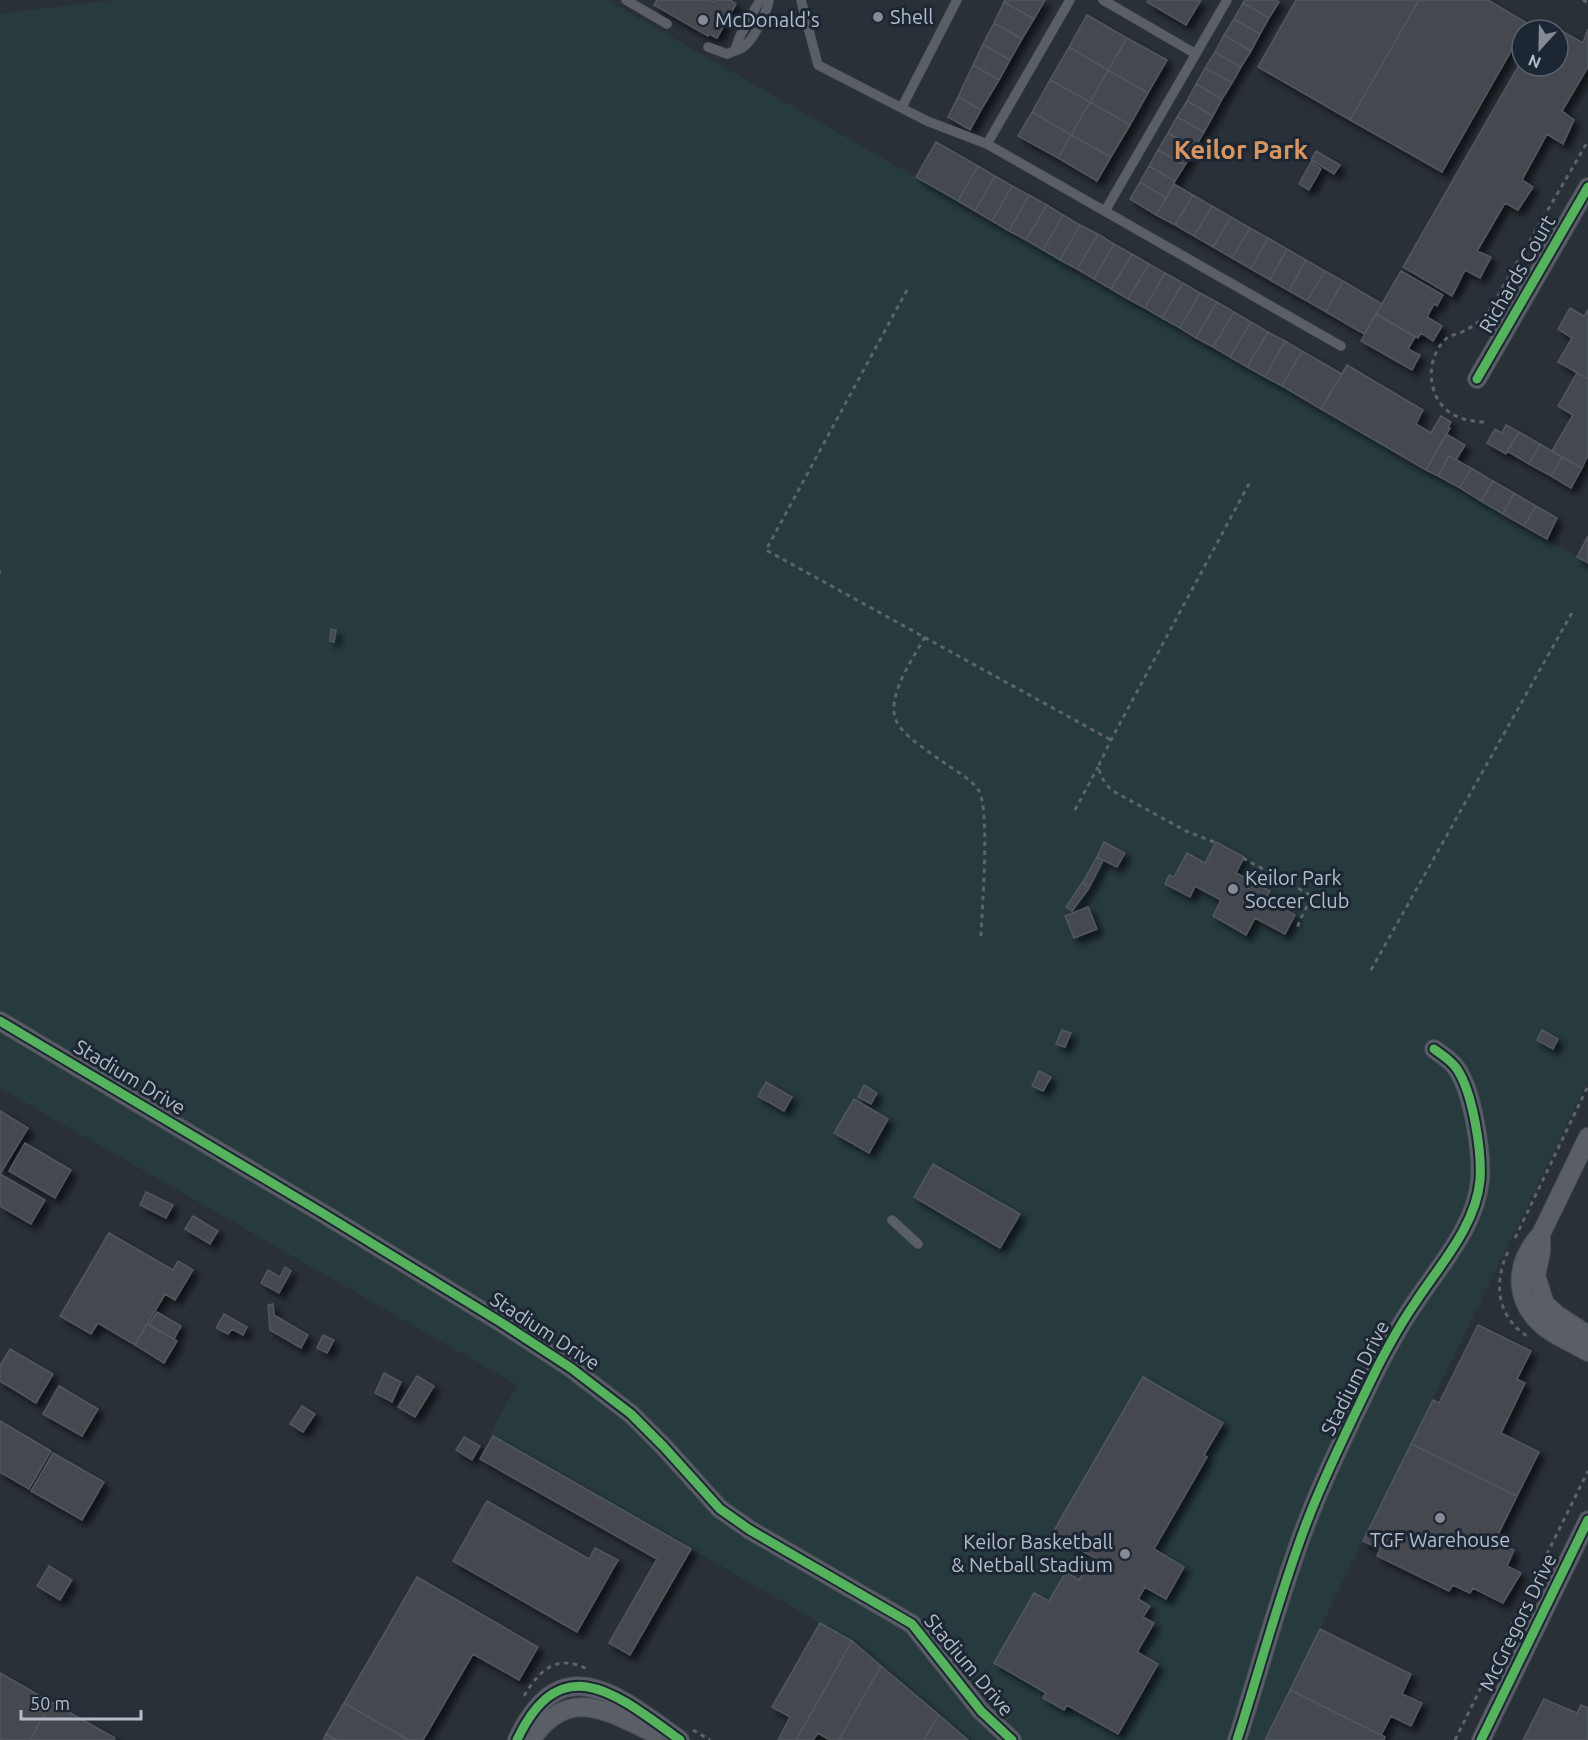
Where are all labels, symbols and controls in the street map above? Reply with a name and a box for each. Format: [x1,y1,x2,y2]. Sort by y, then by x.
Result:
place label: Shell [890,5,933,28]
place label: McDonald's [715,8,820,31]
marker: Shell [871,10,885,24]
marker: McDonald's [696,13,710,27]
north arrow [1510,18,1570,78]
text: N [1525,51,1543,72]
district label: Keilor Park [1174,135,1309,164]
street label: Richards Court [1474,211,1560,337]
place label: Keilor Park Soccer Club [1245,866,1349,912]
marker: Keilor Park Soccer Club [1226,882,1240,896]
street label: Stadium Drive [70,1034,190,1119]
street label: Stadium Drive [486,1287,604,1374]
street label: Stadium Drive [1316,1317,1393,1439]
marker: TGF Warehouse [1433,1511,1447,1525]
place label: TGF Warehouse [1370,1528,1510,1551]
place label: Keilor Basketball & Netball Stadium [951,1530,1113,1576]
marker: Keilor Basketball & Netball Stadium [1118,1547,1132,1561]
street label: McGregors Drive [1474,1549,1561,1694]
street label: Stadium Drive [920,1609,1019,1720]
scale bar [21,1683,141,1721]
text: 50 m [30,1693,70,1713]

